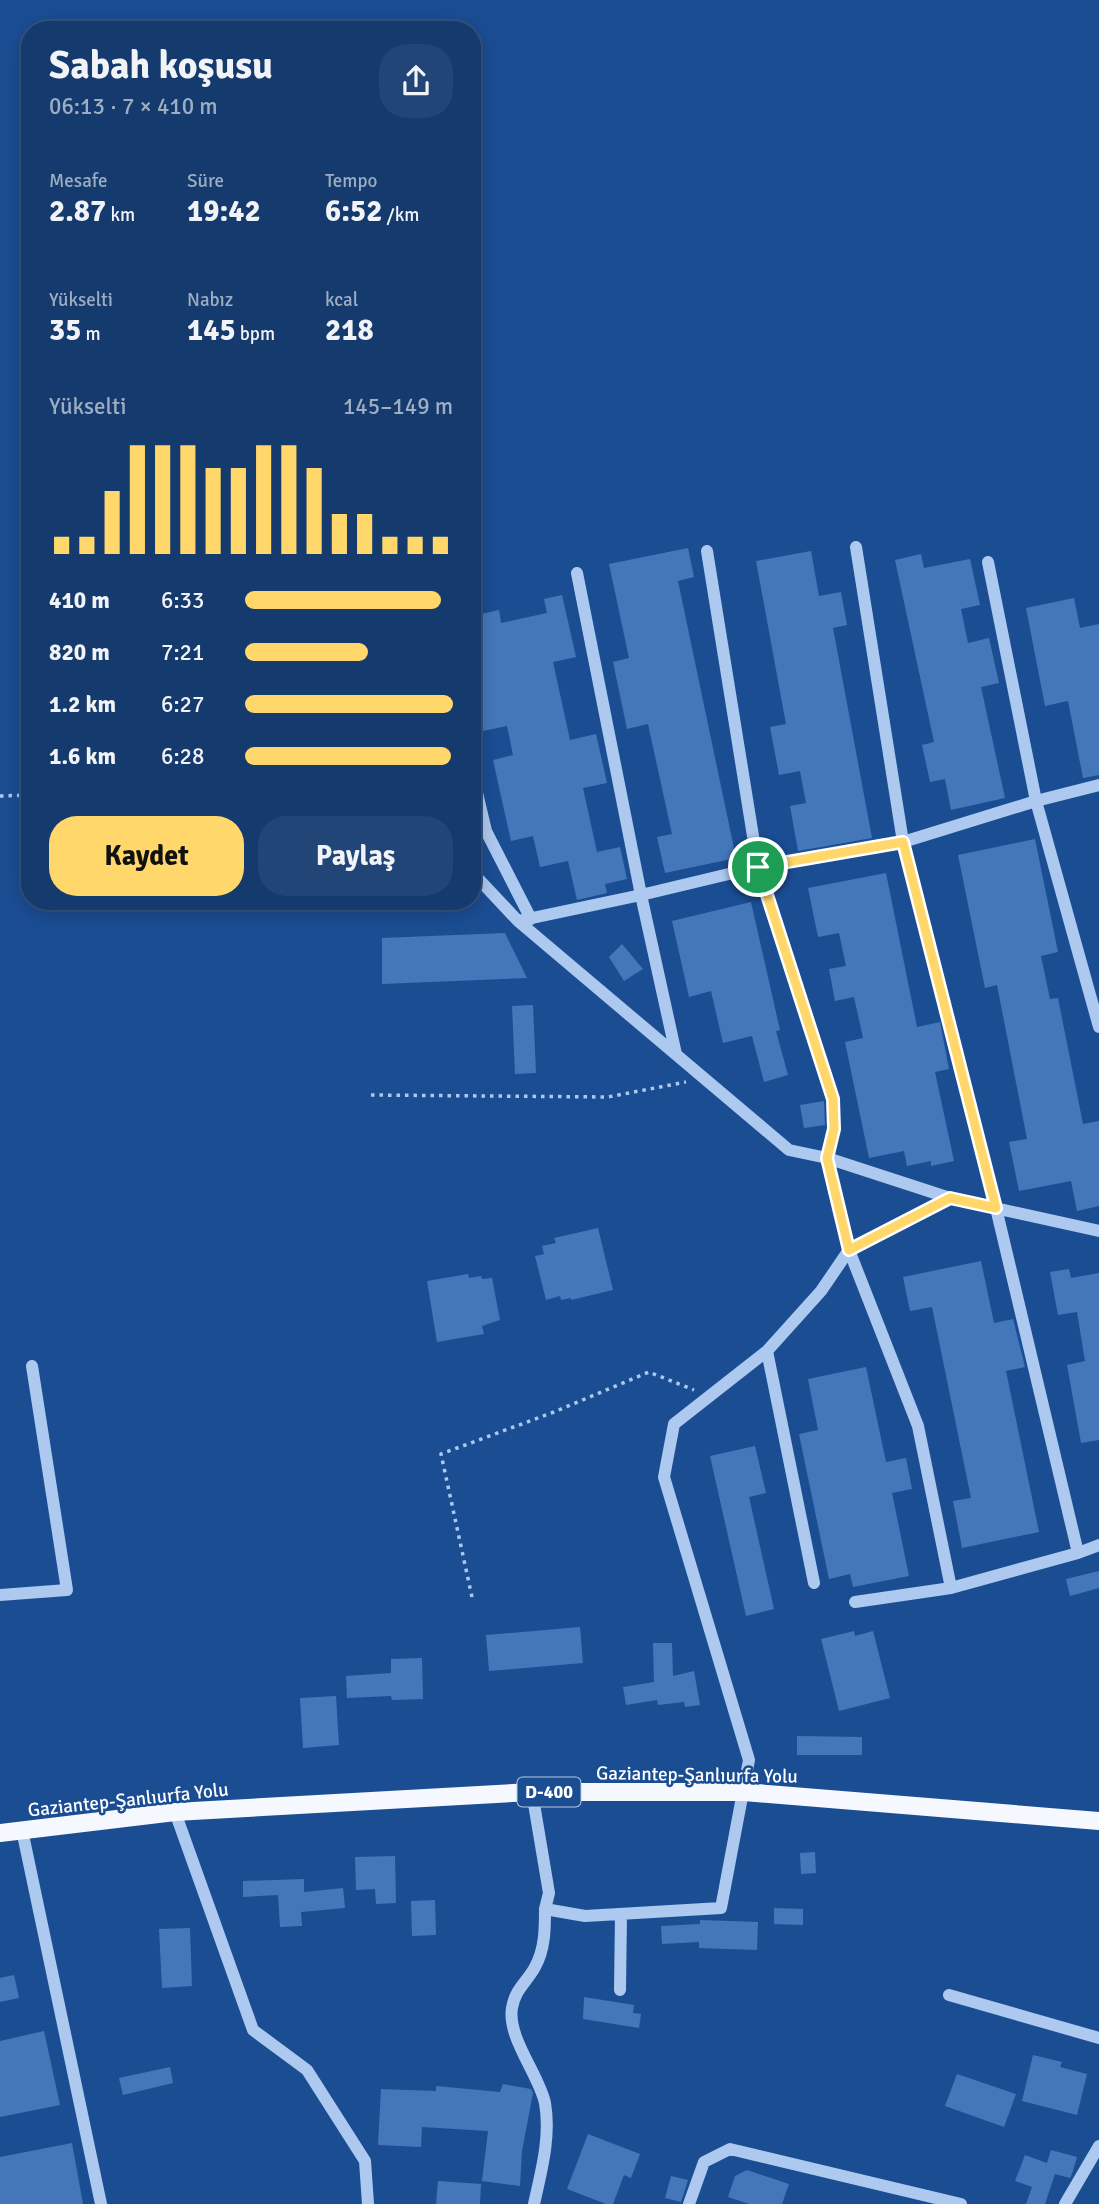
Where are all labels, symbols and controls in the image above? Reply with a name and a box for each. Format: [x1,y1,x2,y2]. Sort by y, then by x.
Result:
text: Sabah koşusu [49,42,273,89]
button: share [379,44,453,118]
text: 06:13 · 7 × 410 m [49,92,218,121]
text: Mesafe [49,169,108,193]
text: Süre [187,169,224,193]
text: Tempo [325,169,377,193]
text: 2.87 [49,193,106,230]
text: 19:42 [187,193,261,230]
text: 6:52 [325,193,382,230]
text: km [106,203,135,227]
text: /km [382,203,419,227]
text: Yükselti [49,288,113,312]
text: Nabız [187,288,233,312]
text: kcal [325,288,358,312]
text: 35 [49,312,81,349]
text: 145 [187,312,236,349]
text: 218 [325,312,374,349]
text: m [81,322,101,346]
text: bpm [236,322,275,346]
text: Yükselti [49,392,126,421]
text: 145–149 m [343,392,453,421]
text: 410 m [49,586,110,615]
text: 6:33 [161,586,204,615]
text: 820 m [49,638,110,667]
text: 7:21 [161,638,204,667]
text: 1.2 km [49,690,116,719]
text: 6:27 [161,690,204,719]
text: 1.6 km [49,742,116,771]
text: 6:28 [161,742,204,771]
button: Kaydet [49,816,244,896]
button: Paylaş [258,816,453,896]
pin [728,837,788,897]
icon: arrive [739,848,777,886]
street label: Gaziantep-Şanlıurfa Yolu [596,1761,798,1789]
street label: Gaziantep-Şanlıurfa Yolu [27,1778,230,1822]
road number: D-400 [518,1778,580,1806]

